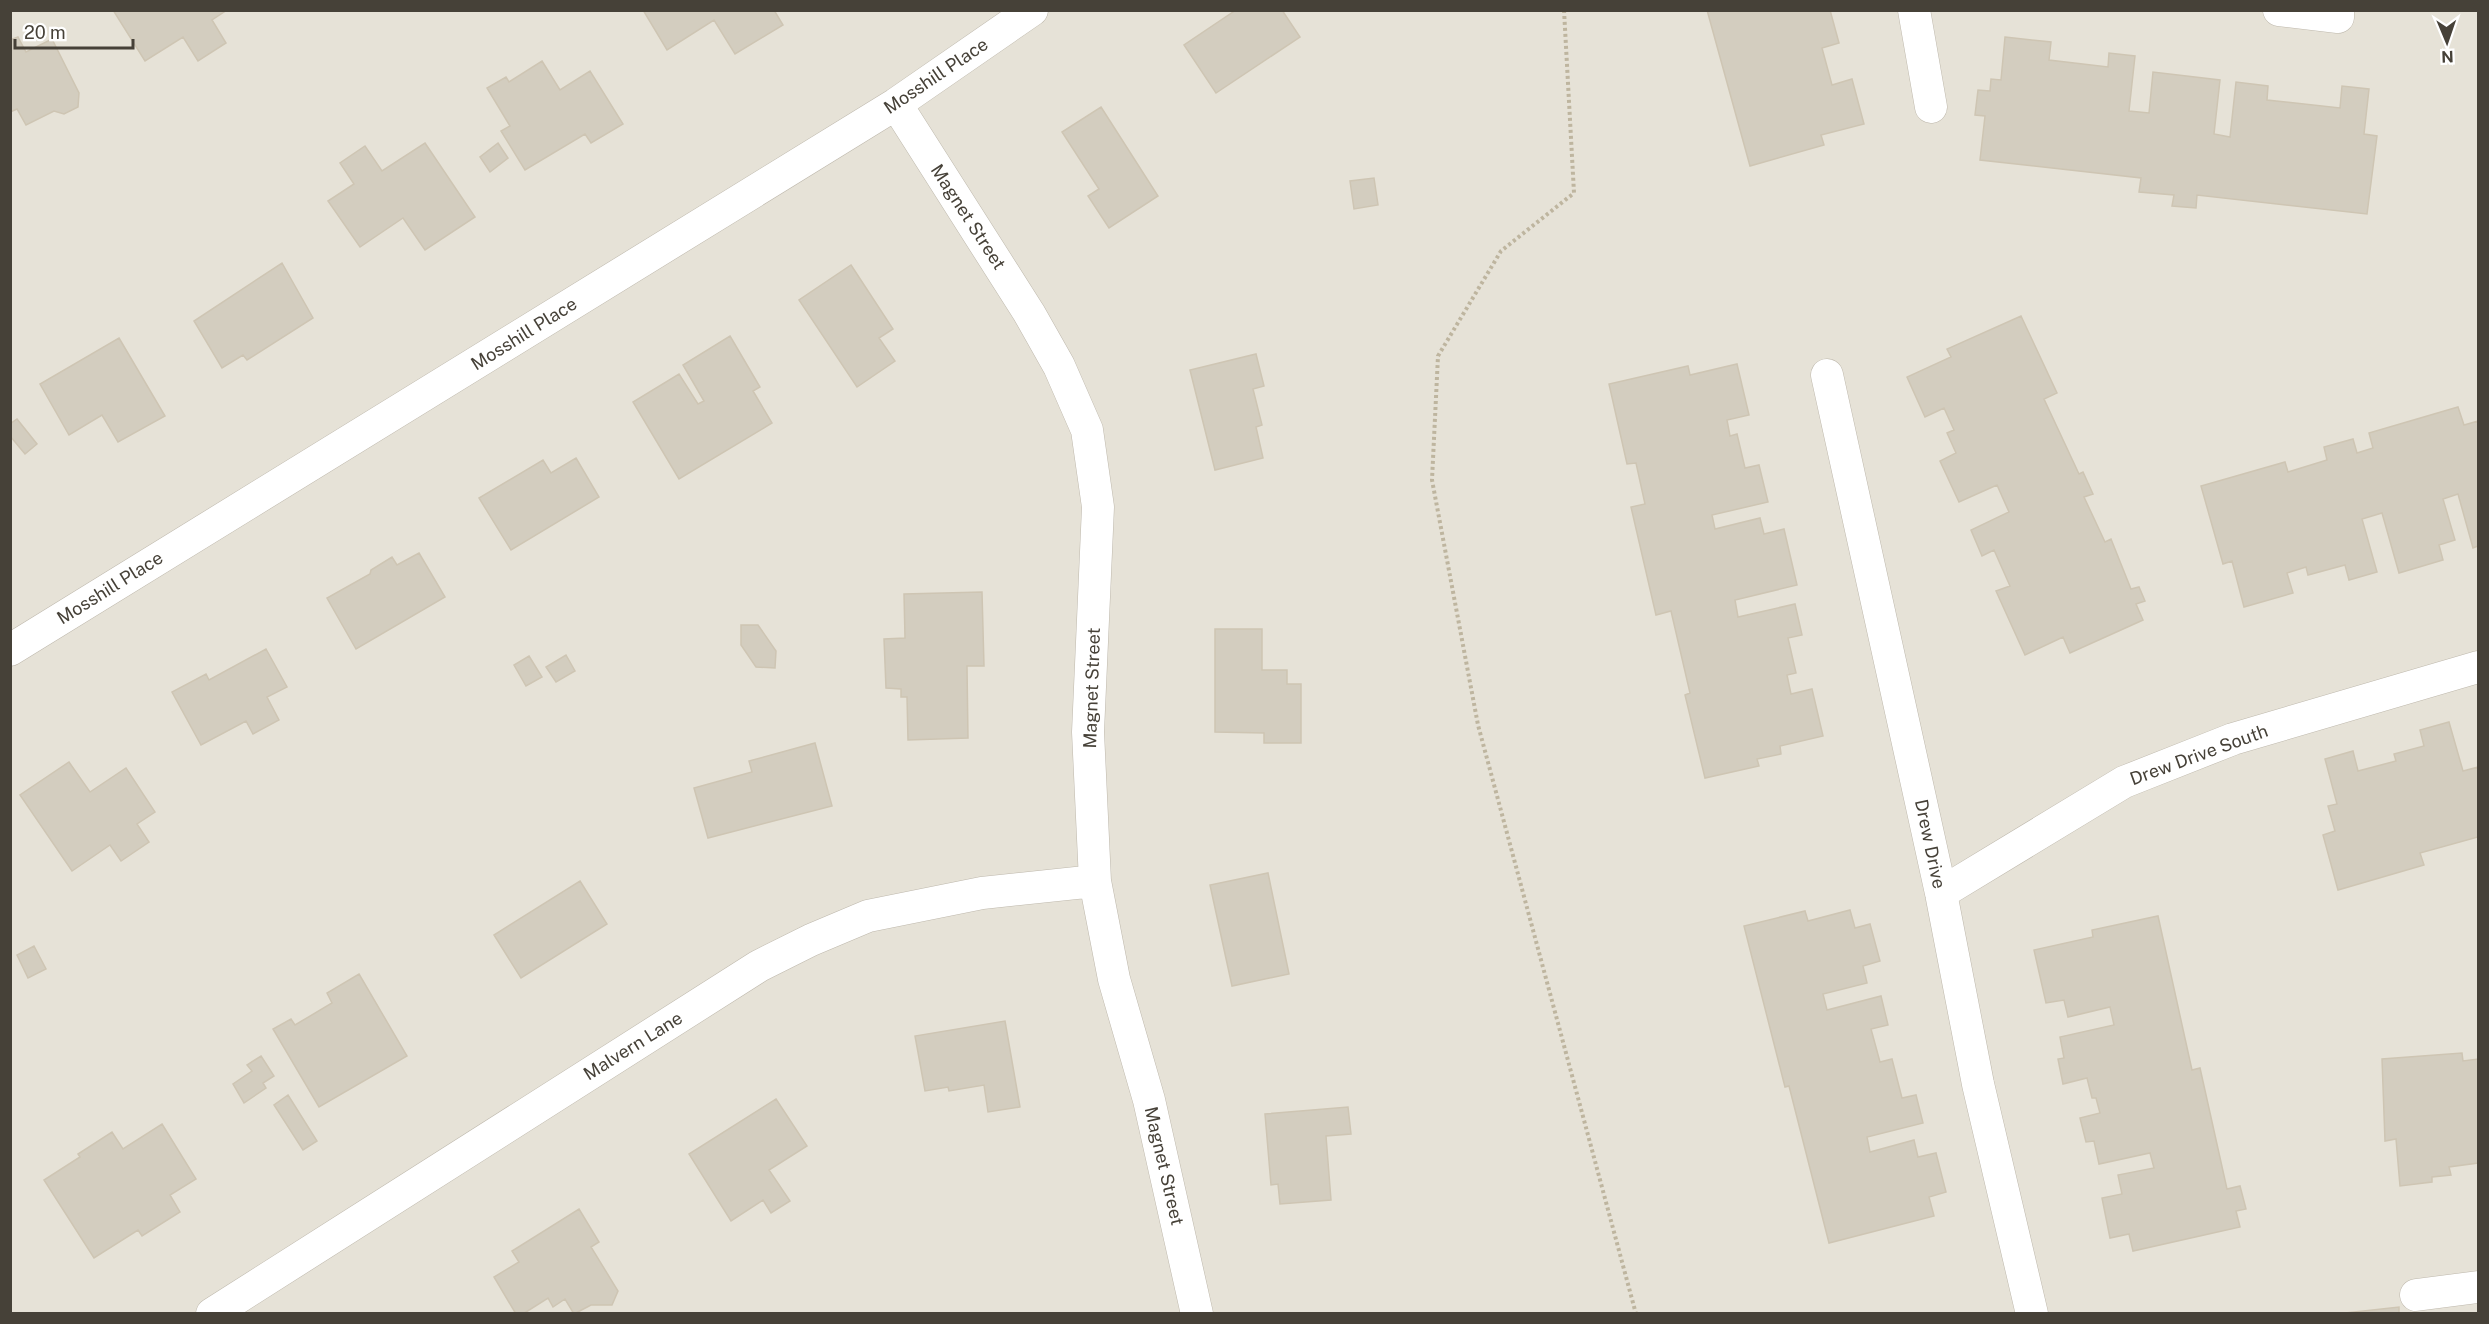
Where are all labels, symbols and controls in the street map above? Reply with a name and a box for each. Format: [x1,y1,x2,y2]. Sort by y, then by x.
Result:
scale bar [15,12,134,50]
north arrow [2417,12,2477,72]
text: 20 m [24,22,66,43]
street label: Mosshill Place [880,33,992,118]
text: N [2441,47,2454,66]
street label: Magnet Street [927,160,1010,273]
street label: Mosshill Place [467,293,581,374]
street label: Mosshill Place [53,547,167,628]
street label: Magnet Street [1079,627,1104,749]
street label: Drew Drive South [2127,720,2271,789]
street label: Drew Drive [1911,797,1950,891]
street label: Malvern Lane [579,1007,686,1084]
street label: Magnet Street [1141,1104,1188,1227]

